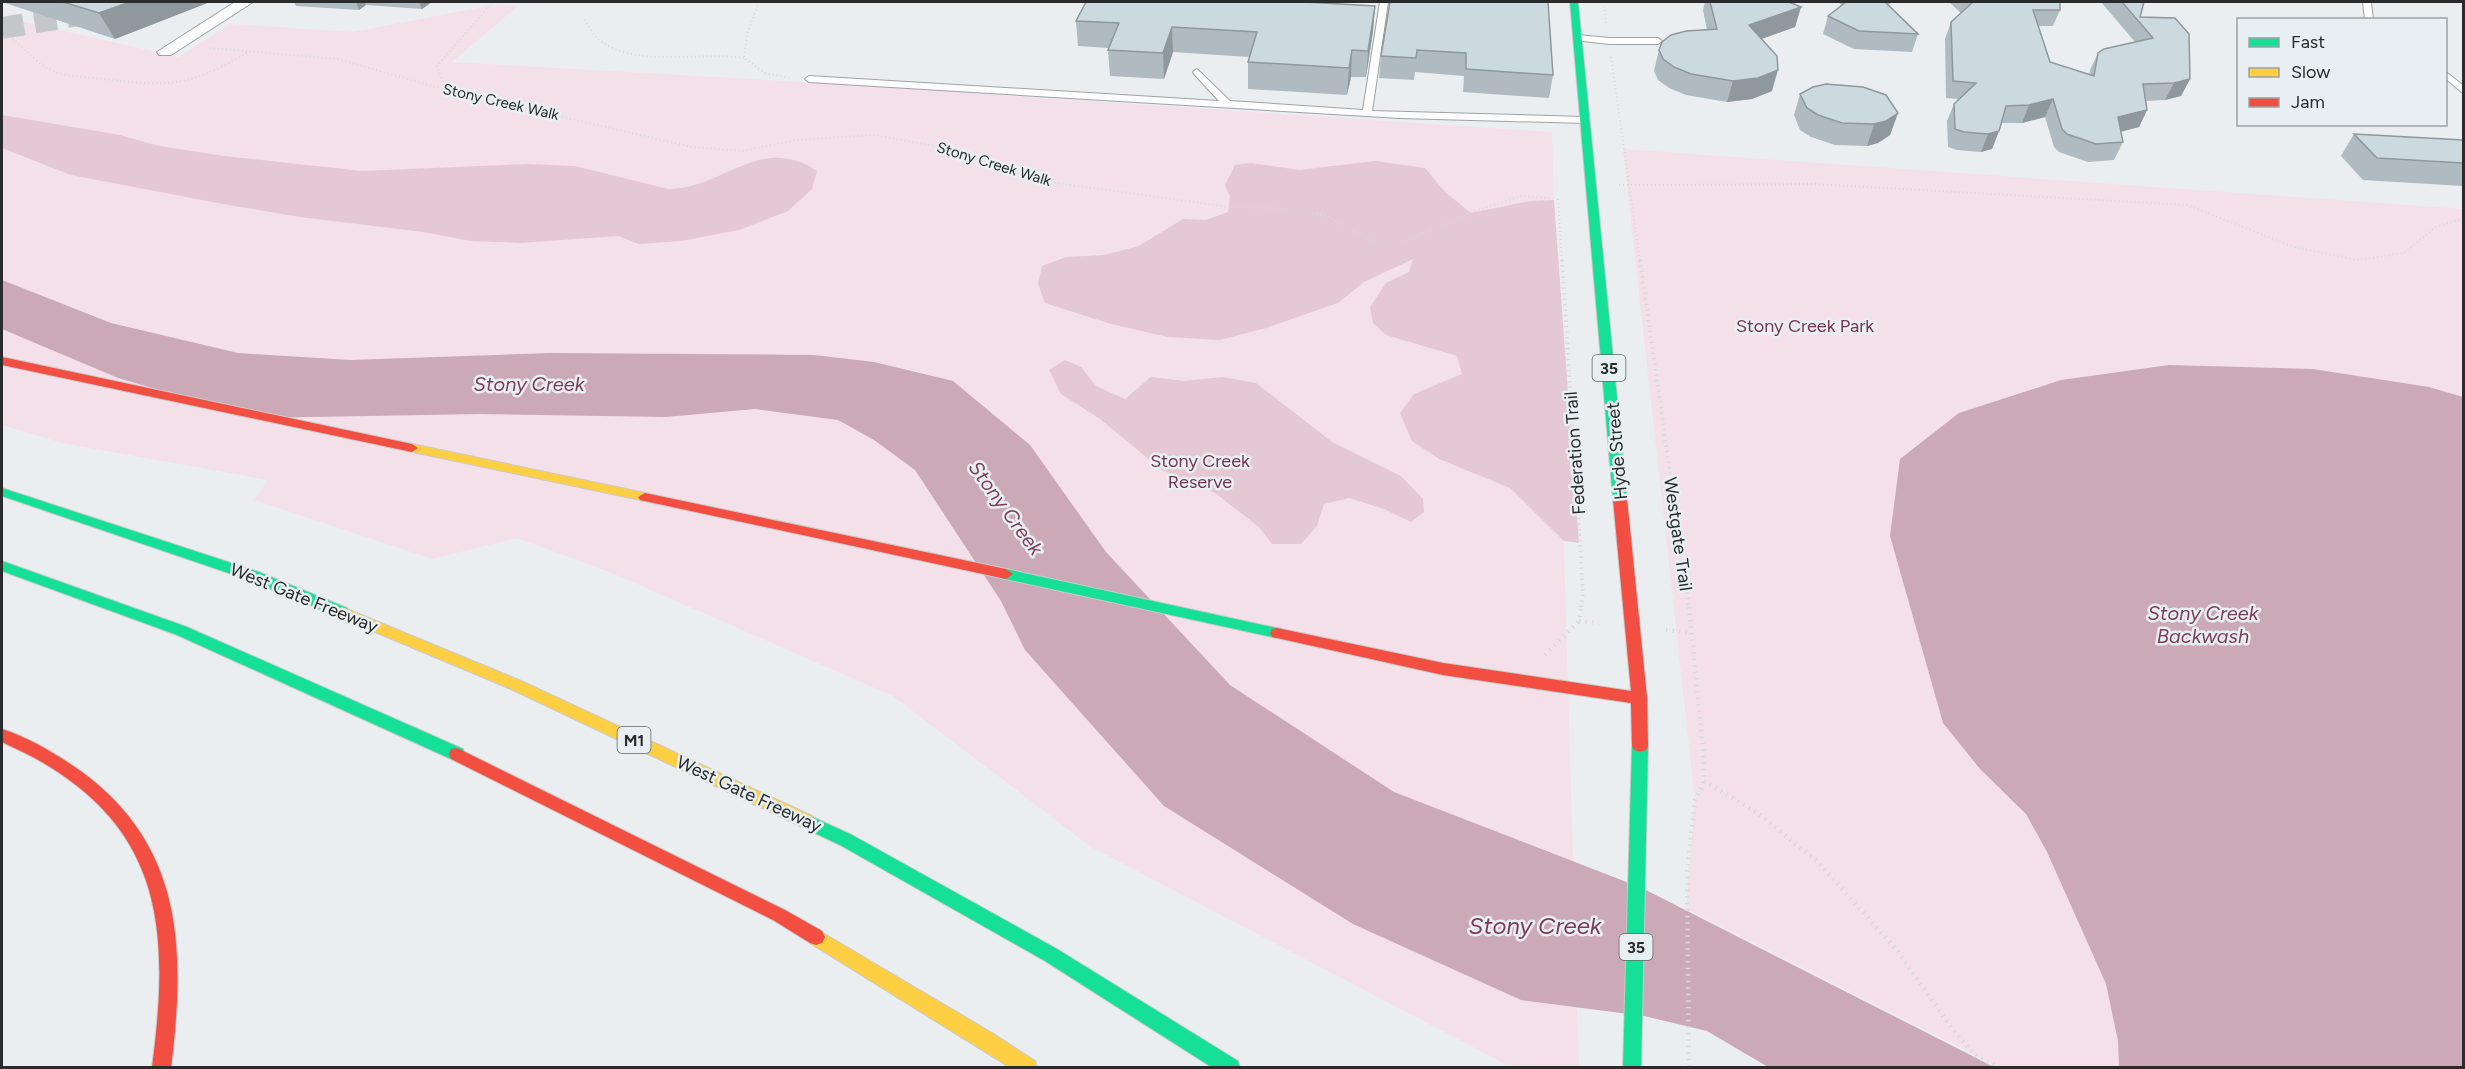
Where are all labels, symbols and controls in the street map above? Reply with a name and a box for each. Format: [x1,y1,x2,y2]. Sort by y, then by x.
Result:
legend [2237,18,2447,126]
text: Fast [2291,31,2325,53]
text: Slow [2291,61,2330,83]
street label: Stony Creek Walk [441,80,562,124]
text: Jam [2291,91,2325,113]
street label: Stony Creek Walk [935,138,1054,190]
park label: Stony Creek Park [1736,315,1874,337]
road number: 35 [1592,355,1626,381]
water label: Stony Creek [474,372,586,396]
street label: Federation Trail [1560,391,1590,515]
street label: Hyde Street [1602,401,1632,501]
park label: Stony Creek Reserve [1150,450,1250,493]
water label: Stony Creek [964,456,1049,561]
street label: Westgate Trail [1659,476,1697,592]
street label: West Gate Freeway [227,558,382,638]
water label: Stony Creek Backwash [2148,601,2260,648]
road number: M1 [618,727,650,753]
street label: West Gate Freeway [673,751,825,837]
water label: Stony Creek [1468,911,1603,940]
road number: 35 [1620,934,1652,960]

